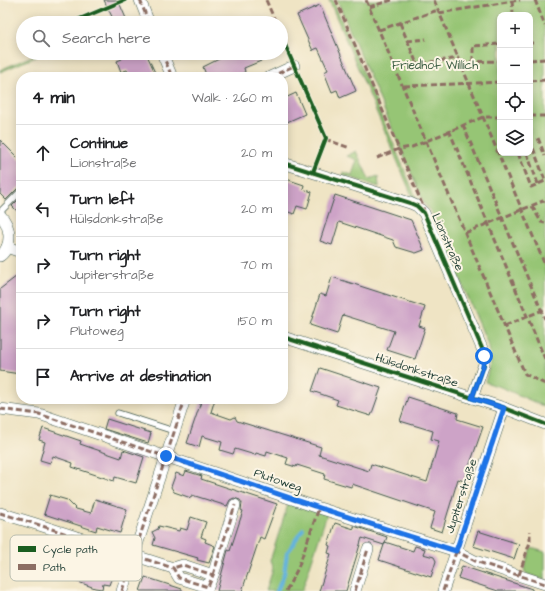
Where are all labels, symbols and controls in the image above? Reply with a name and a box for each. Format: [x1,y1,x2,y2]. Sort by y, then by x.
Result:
map controls [497,12,533,156]
button: + [497,12,533,48]
search box [16,16,288,60]
icon: search [30,27,52,49]
text: Search here [62,28,151,49]
button: − [497,48,533,84]
park label: Friedhof Willich [392,57,478,74]
button: locate [497,84,533,120]
text: 4 min [32,86,75,110]
text: Walk · 260 m [192,89,272,107]
button: layers [497,120,533,156]
text: Continue [70,133,128,154]
icon: ahead [32,142,54,164]
text: 20 m [241,144,272,162]
text: Lionstraße [70,154,137,172]
text: Turn left [70,189,134,210]
icon: left [32,198,54,220]
text: 20 m [241,200,272,218]
text: Hülsdonkstraße [70,210,163,228]
street label: Lionstraße [427,211,468,274]
text: Turn right [70,245,141,266]
icon: right [32,254,54,276]
text: 70 m [240,256,272,274]
text: Jupiterstraße [70,266,154,284]
text: Turn right [70,301,141,322]
icon: right [32,310,54,332]
text: 150 m [238,312,272,330]
text: Plutoweg [70,322,124,340]
route start [475,347,493,365]
street label: Hülsdonkstraße [373,349,461,392]
icon: arrive [32,366,54,388]
text: Arrive at destination [70,366,211,387]
route end [157,447,175,465]
street label: Jupiterstraße [441,456,482,536]
street label: Plutoweg [251,464,304,498]
legend [10,535,142,581]
text: Cycle path [43,542,98,558]
text: Path [43,560,66,575]

